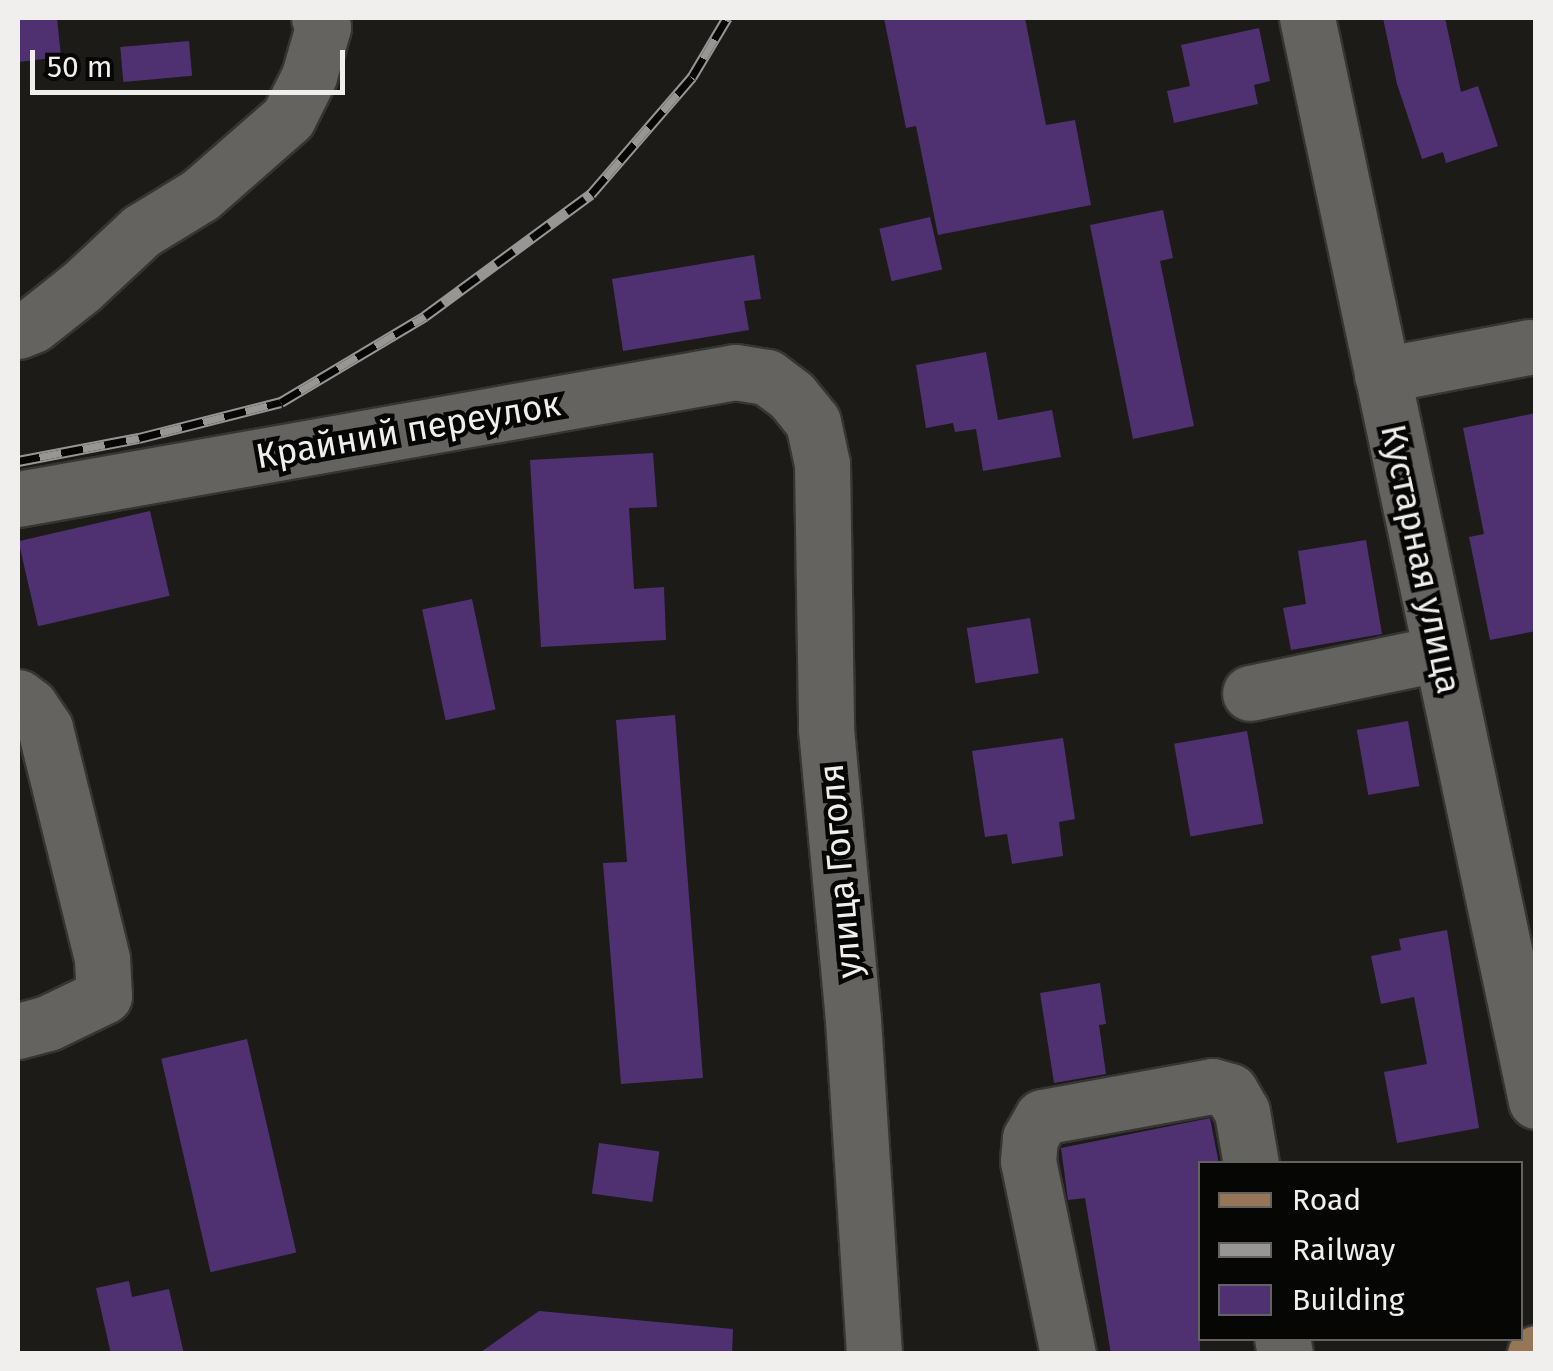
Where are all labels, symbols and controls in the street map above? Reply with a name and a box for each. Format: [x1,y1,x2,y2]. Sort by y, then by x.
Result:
scale bar [35,30,350,92]
text: 50 m [47,49,112,85]
street label: Крайний переулок [253,383,563,477]
street label: Кустарная улица [1372,421,1470,697]
street label: улица Гоголя [810,762,870,980]
legend [1198,1161,1523,1341]
text: Road [1292,1182,1361,1218]
text: Railway [1292,1232,1395,1268]
text: Building [1292,1282,1404,1318]

